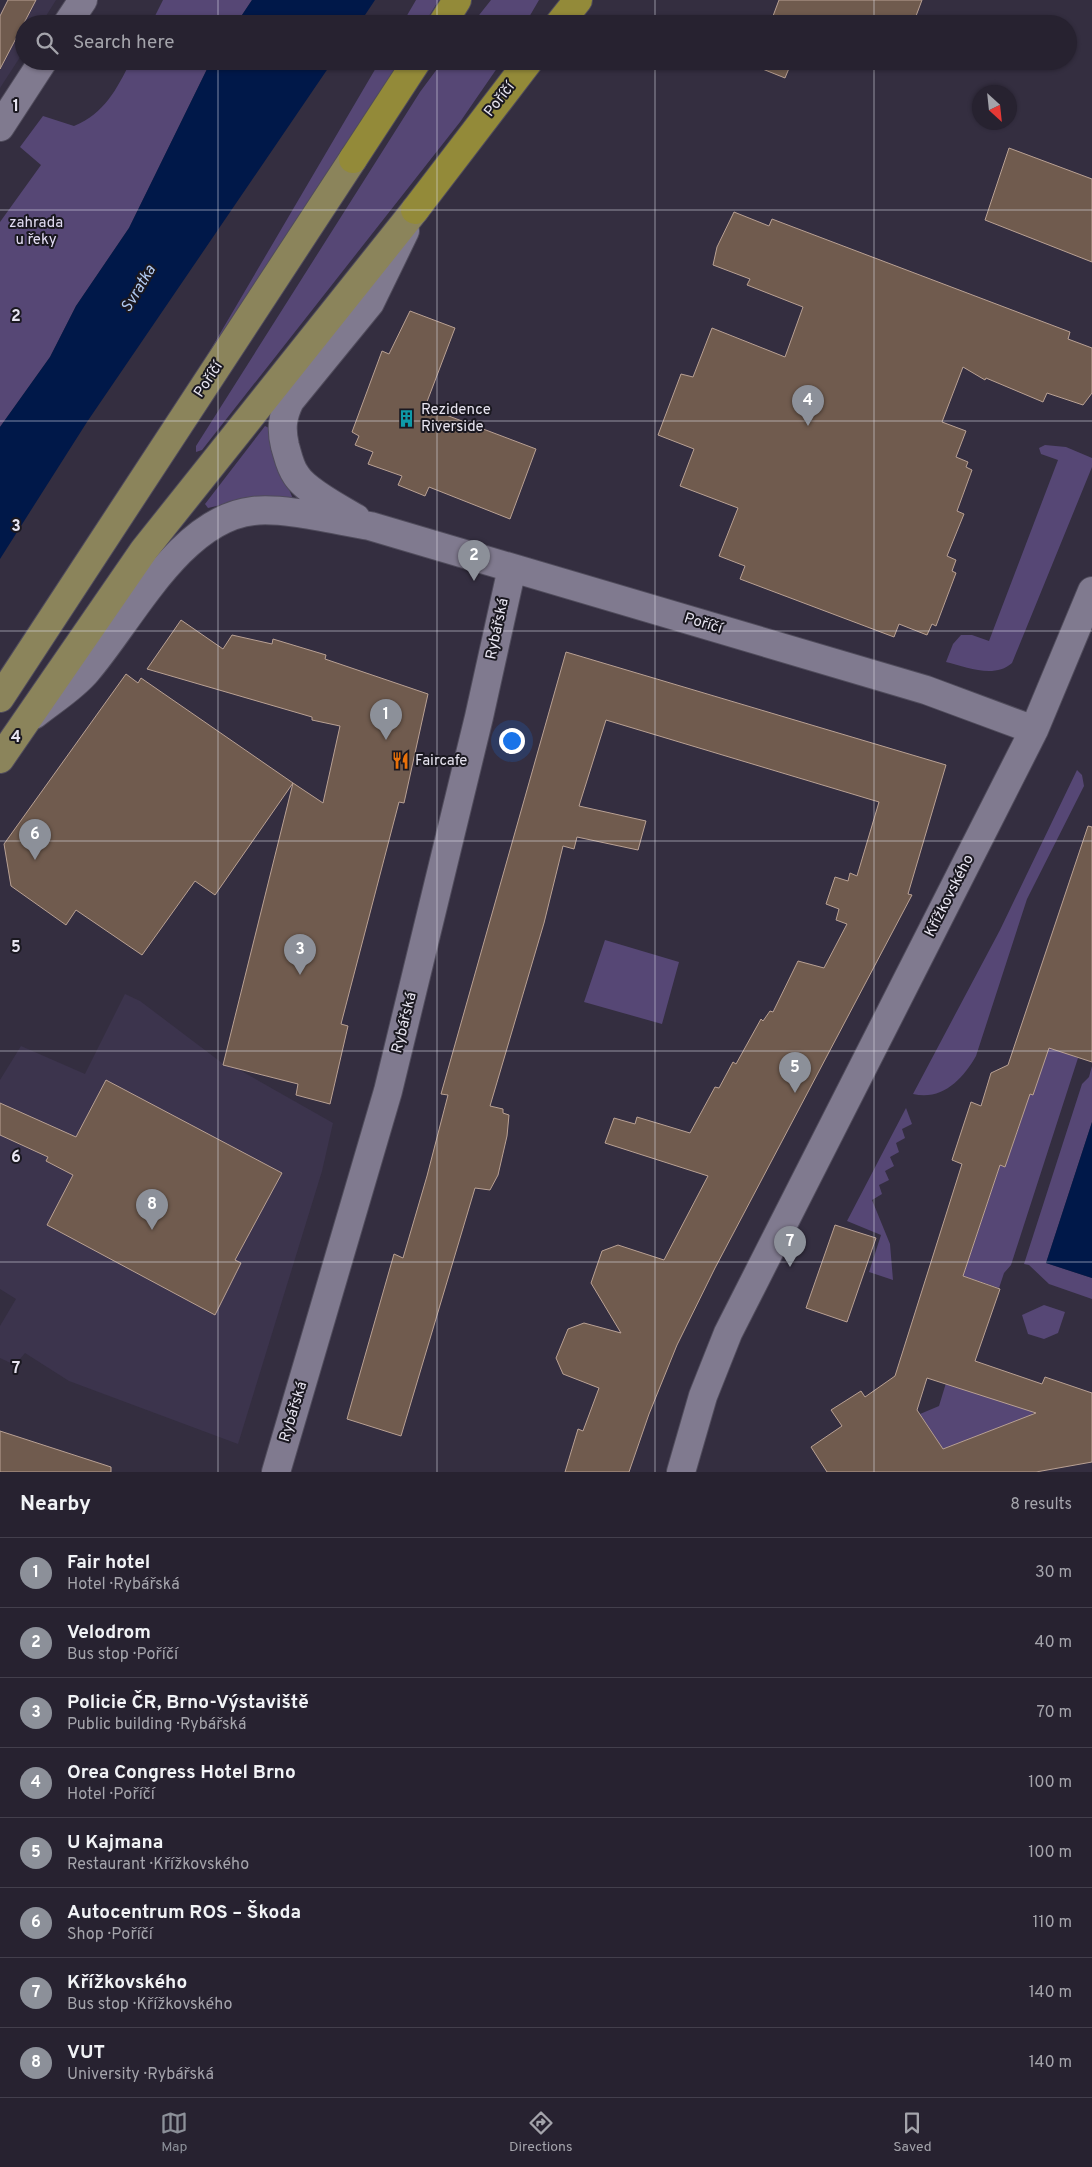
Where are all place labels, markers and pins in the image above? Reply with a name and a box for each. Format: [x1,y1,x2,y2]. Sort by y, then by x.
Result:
pin: 4 [792,385,824,426]
place label: Rezidence Riverside [421,401,491,437]
building icon: Rezidence Riverside [397,409,417,429]
pin: 2 [458,540,490,581]
pin: 1 [370,699,402,740]
restaurant icon: Faircafe [391,751,411,771]
place label: Faircafe [415,752,467,771]
pin: 6 [19,819,51,860]
pin: 3 [284,934,316,975]
pin: 5 [779,1052,811,1093]
pin: 8 [136,1189,168,1230]
pin: 7 [774,1226,806,1267]

